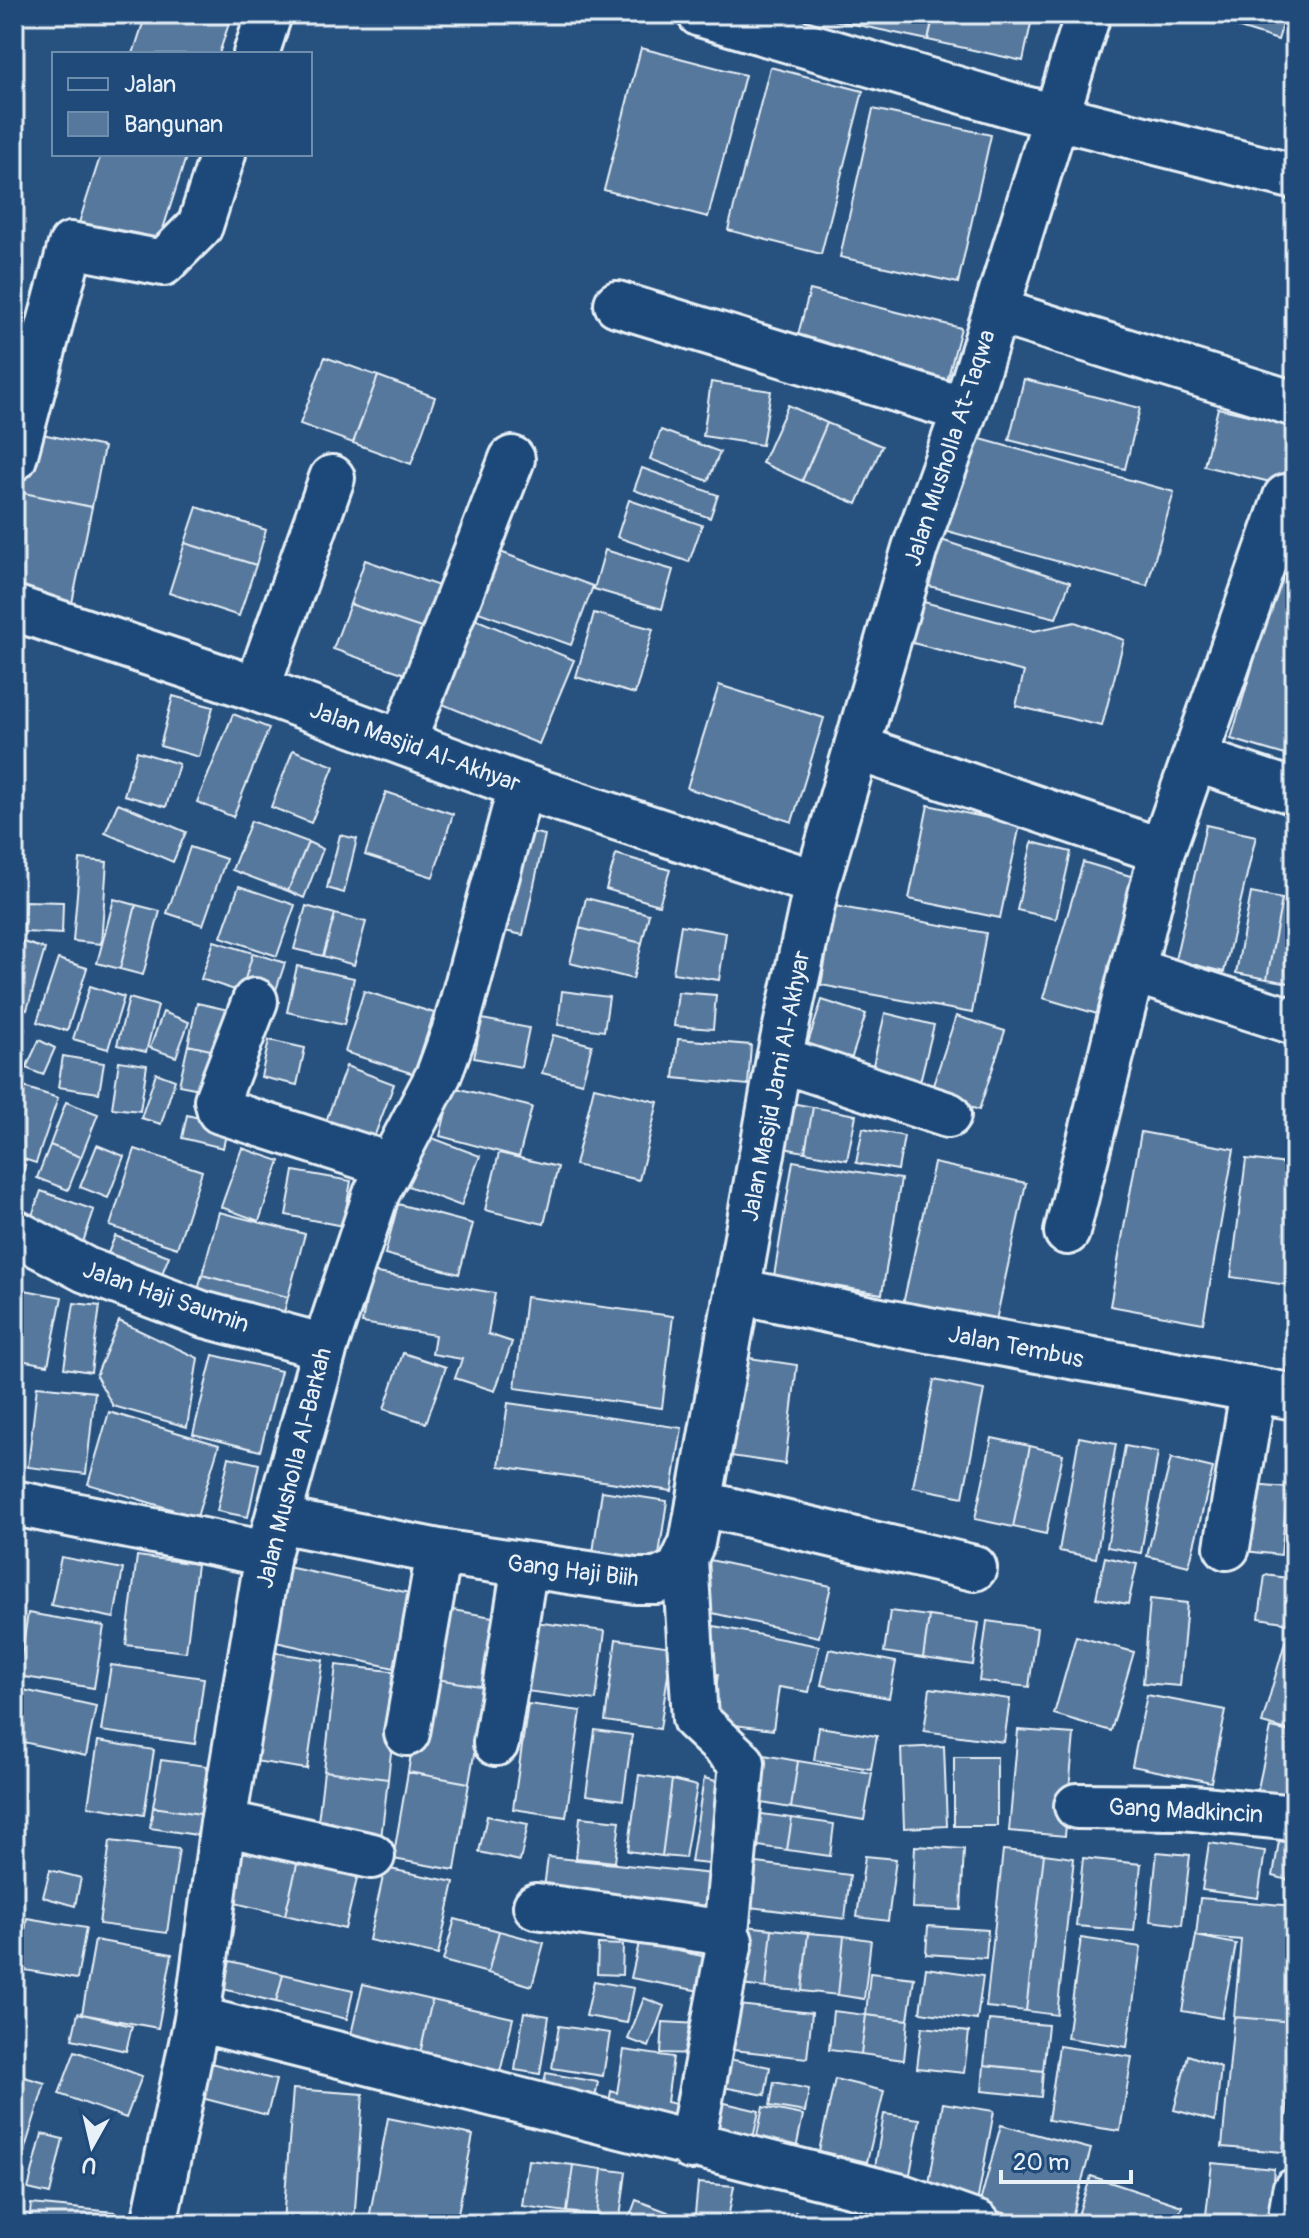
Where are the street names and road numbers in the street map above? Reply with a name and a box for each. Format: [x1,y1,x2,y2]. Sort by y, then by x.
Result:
street label: Jalan Musholla At-Taqwa [898,326,1002,570]
street label: Jalan Masjid Al-Akhyar [306,695,525,799]
street label: Jalan Masjid Jami Al-Akhyar [736,948,817,1224]
street label: Jalan Haji Saumin [79,1255,253,1339]
street label: Jalan Tembus [946,1320,1086,1374]
street label: Jalan Musholla Al-Barkah [250,1345,338,1591]
street label: Gang Haji Biih [506,1549,640,1593]
street label: Gang Madkincin [1108,1792,1264,1830]

